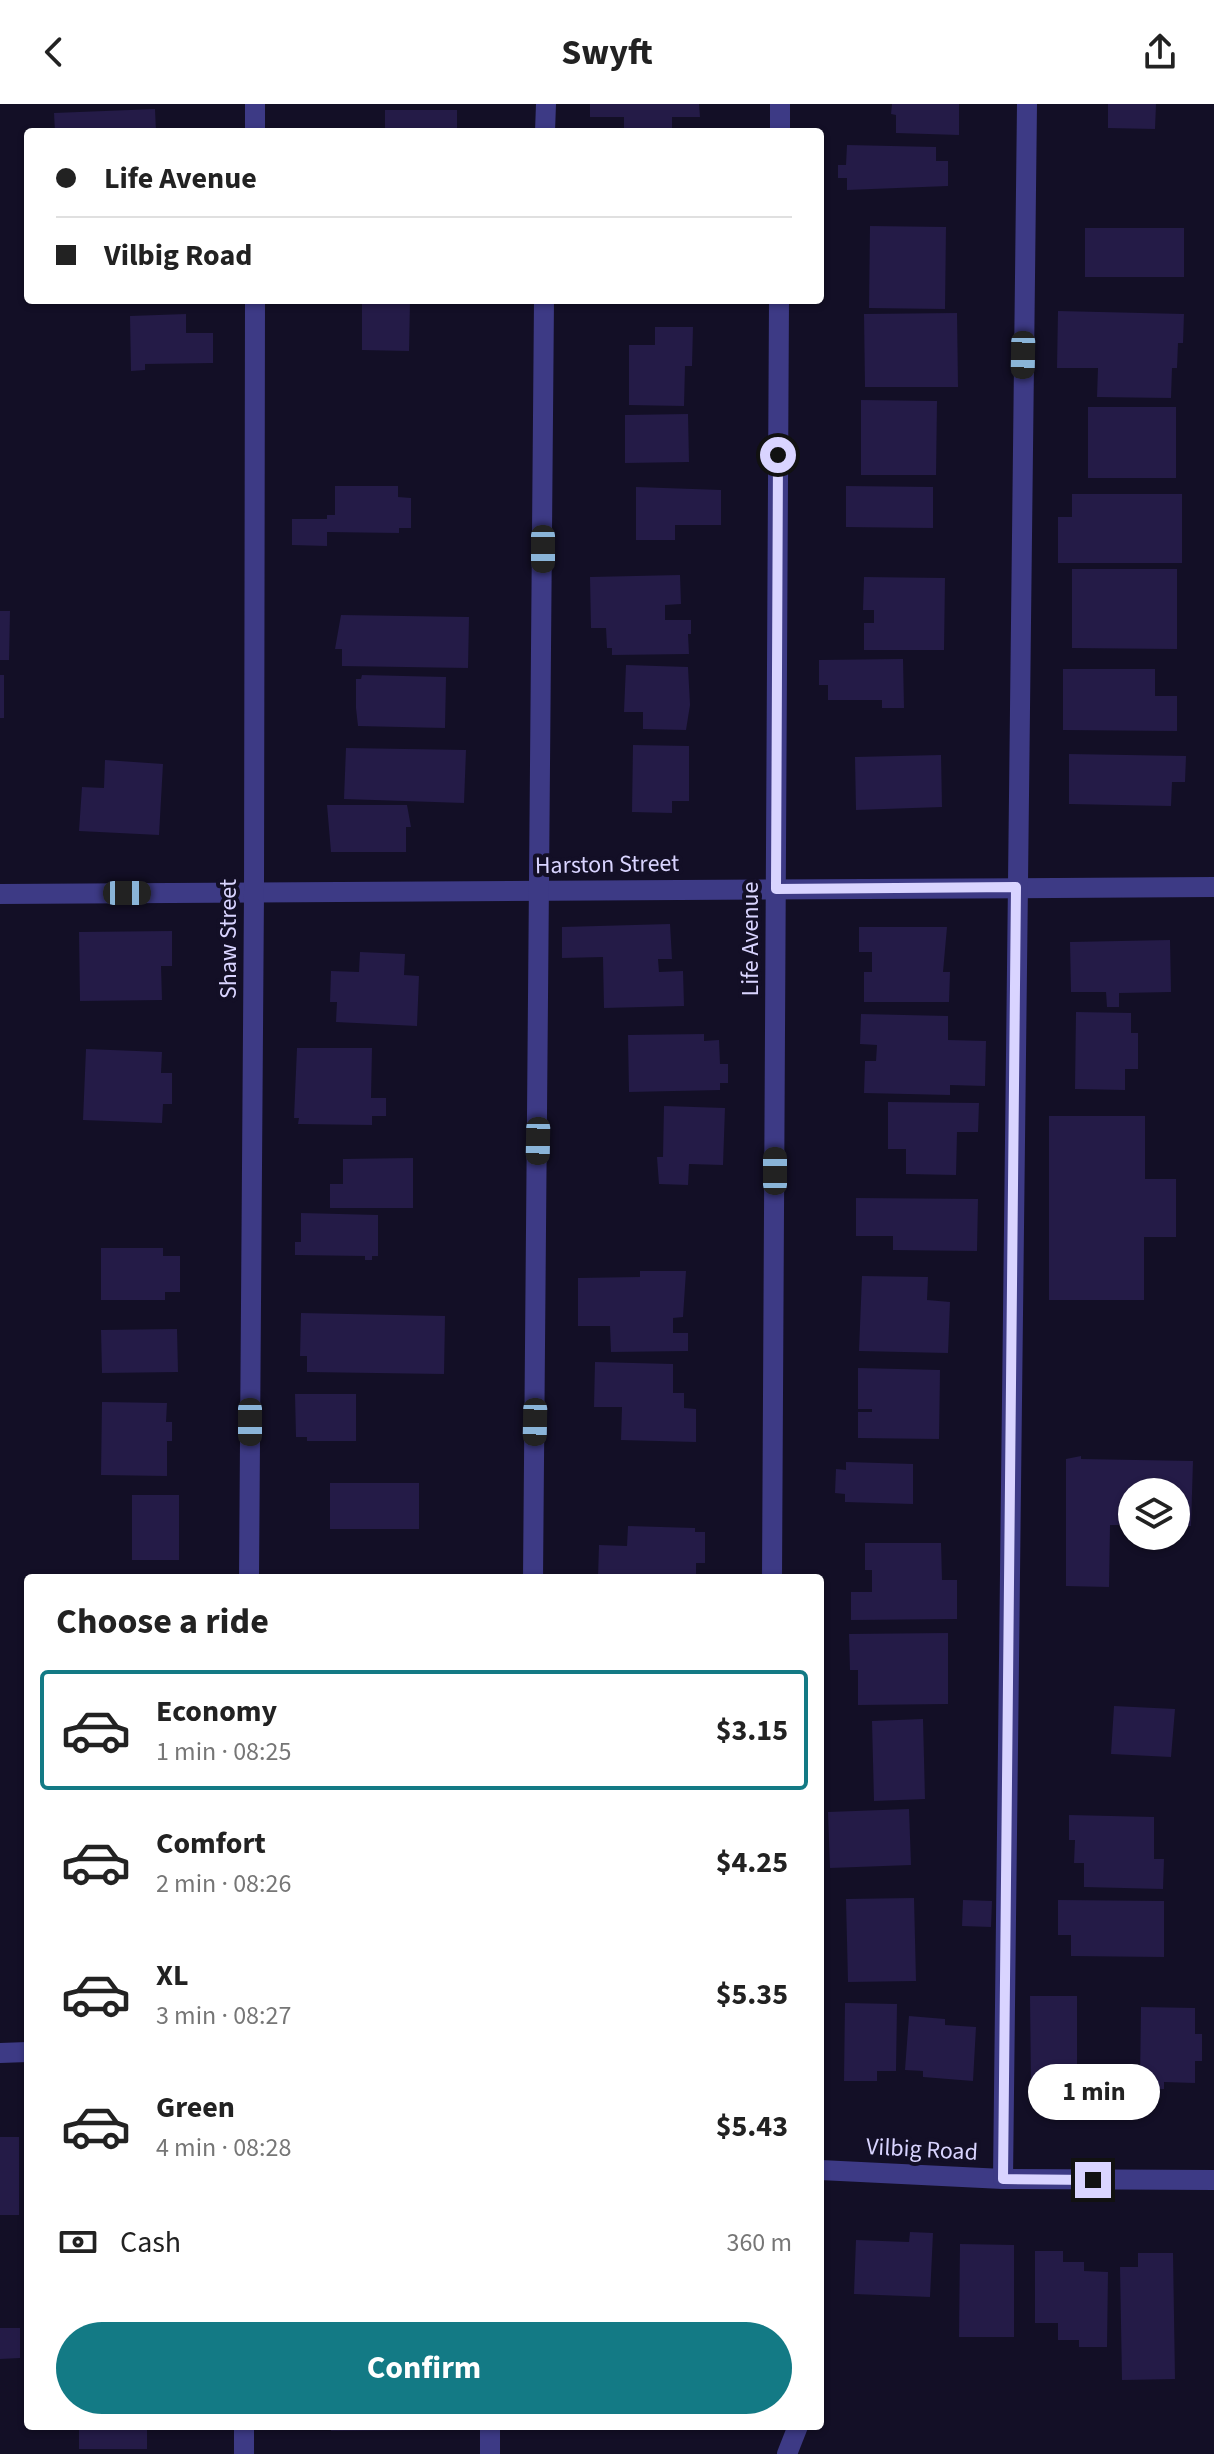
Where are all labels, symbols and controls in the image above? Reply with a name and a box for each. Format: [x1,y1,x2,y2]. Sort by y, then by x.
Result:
text: Swyft [561,27,653,78]
icon: back [32,30,76,74]
icon: share [1138,30,1182,74]
text: Life Avenue [104,157,257,200]
text: Vilbig Road [104,234,252,277]
car [1011,331,1035,379]
route start [760,437,796,473]
car [531,525,555,573]
street label: Harston Street [535,846,680,883]
street label: Shaw Street [211,879,246,999]
car [103,881,151,905]
street label: Life Avenue [733,881,768,997]
car [526,1117,550,1165]
car [763,1147,787,1195]
car [238,1398,262,1446]
car [523,1398,547,1446]
map controls [1118,1478,1190,1550]
button: layers [1118,1478,1190,1550]
text: Choose a ride [56,1596,269,1647]
text: Economy [156,1690,277,1733]
icon: car [60,1694,132,1766]
text: $3.15 [716,1709,788,1752]
text: 1 min · 08:25 [156,1733,291,1770]
text: Comfort [156,1822,266,1865]
icon: car [60,1826,132,1898]
text: $4.25 [716,1841,788,1884]
text: 2 min · 08:26 [156,1865,291,1902]
text: XL [156,1954,189,1997]
icon: car [60,1958,132,2030]
text: $5.35 [716,1973,788,2016]
text: 3 min · 08:27 [156,1997,291,2034]
callout: 1 min [1027,2064,1159,2120]
text: 1 min [1062,2073,1126,2110]
text: Green [156,2086,235,2129]
icon: car [60,2090,132,2162]
text: $5.43 [716,2105,788,2148]
text: 4 min · 08:28 [156,2129,291,2166]
street label: Vilbig Road [865,2129,979,2170]
route end [1075,2162,1111,2198]
icon: cash [56,2220,100,2264]
text: Cash [120,2221,181,2264]
text: 360 m [726,2224,792,2261]
button: Confirm [56,2322,792,2414]

